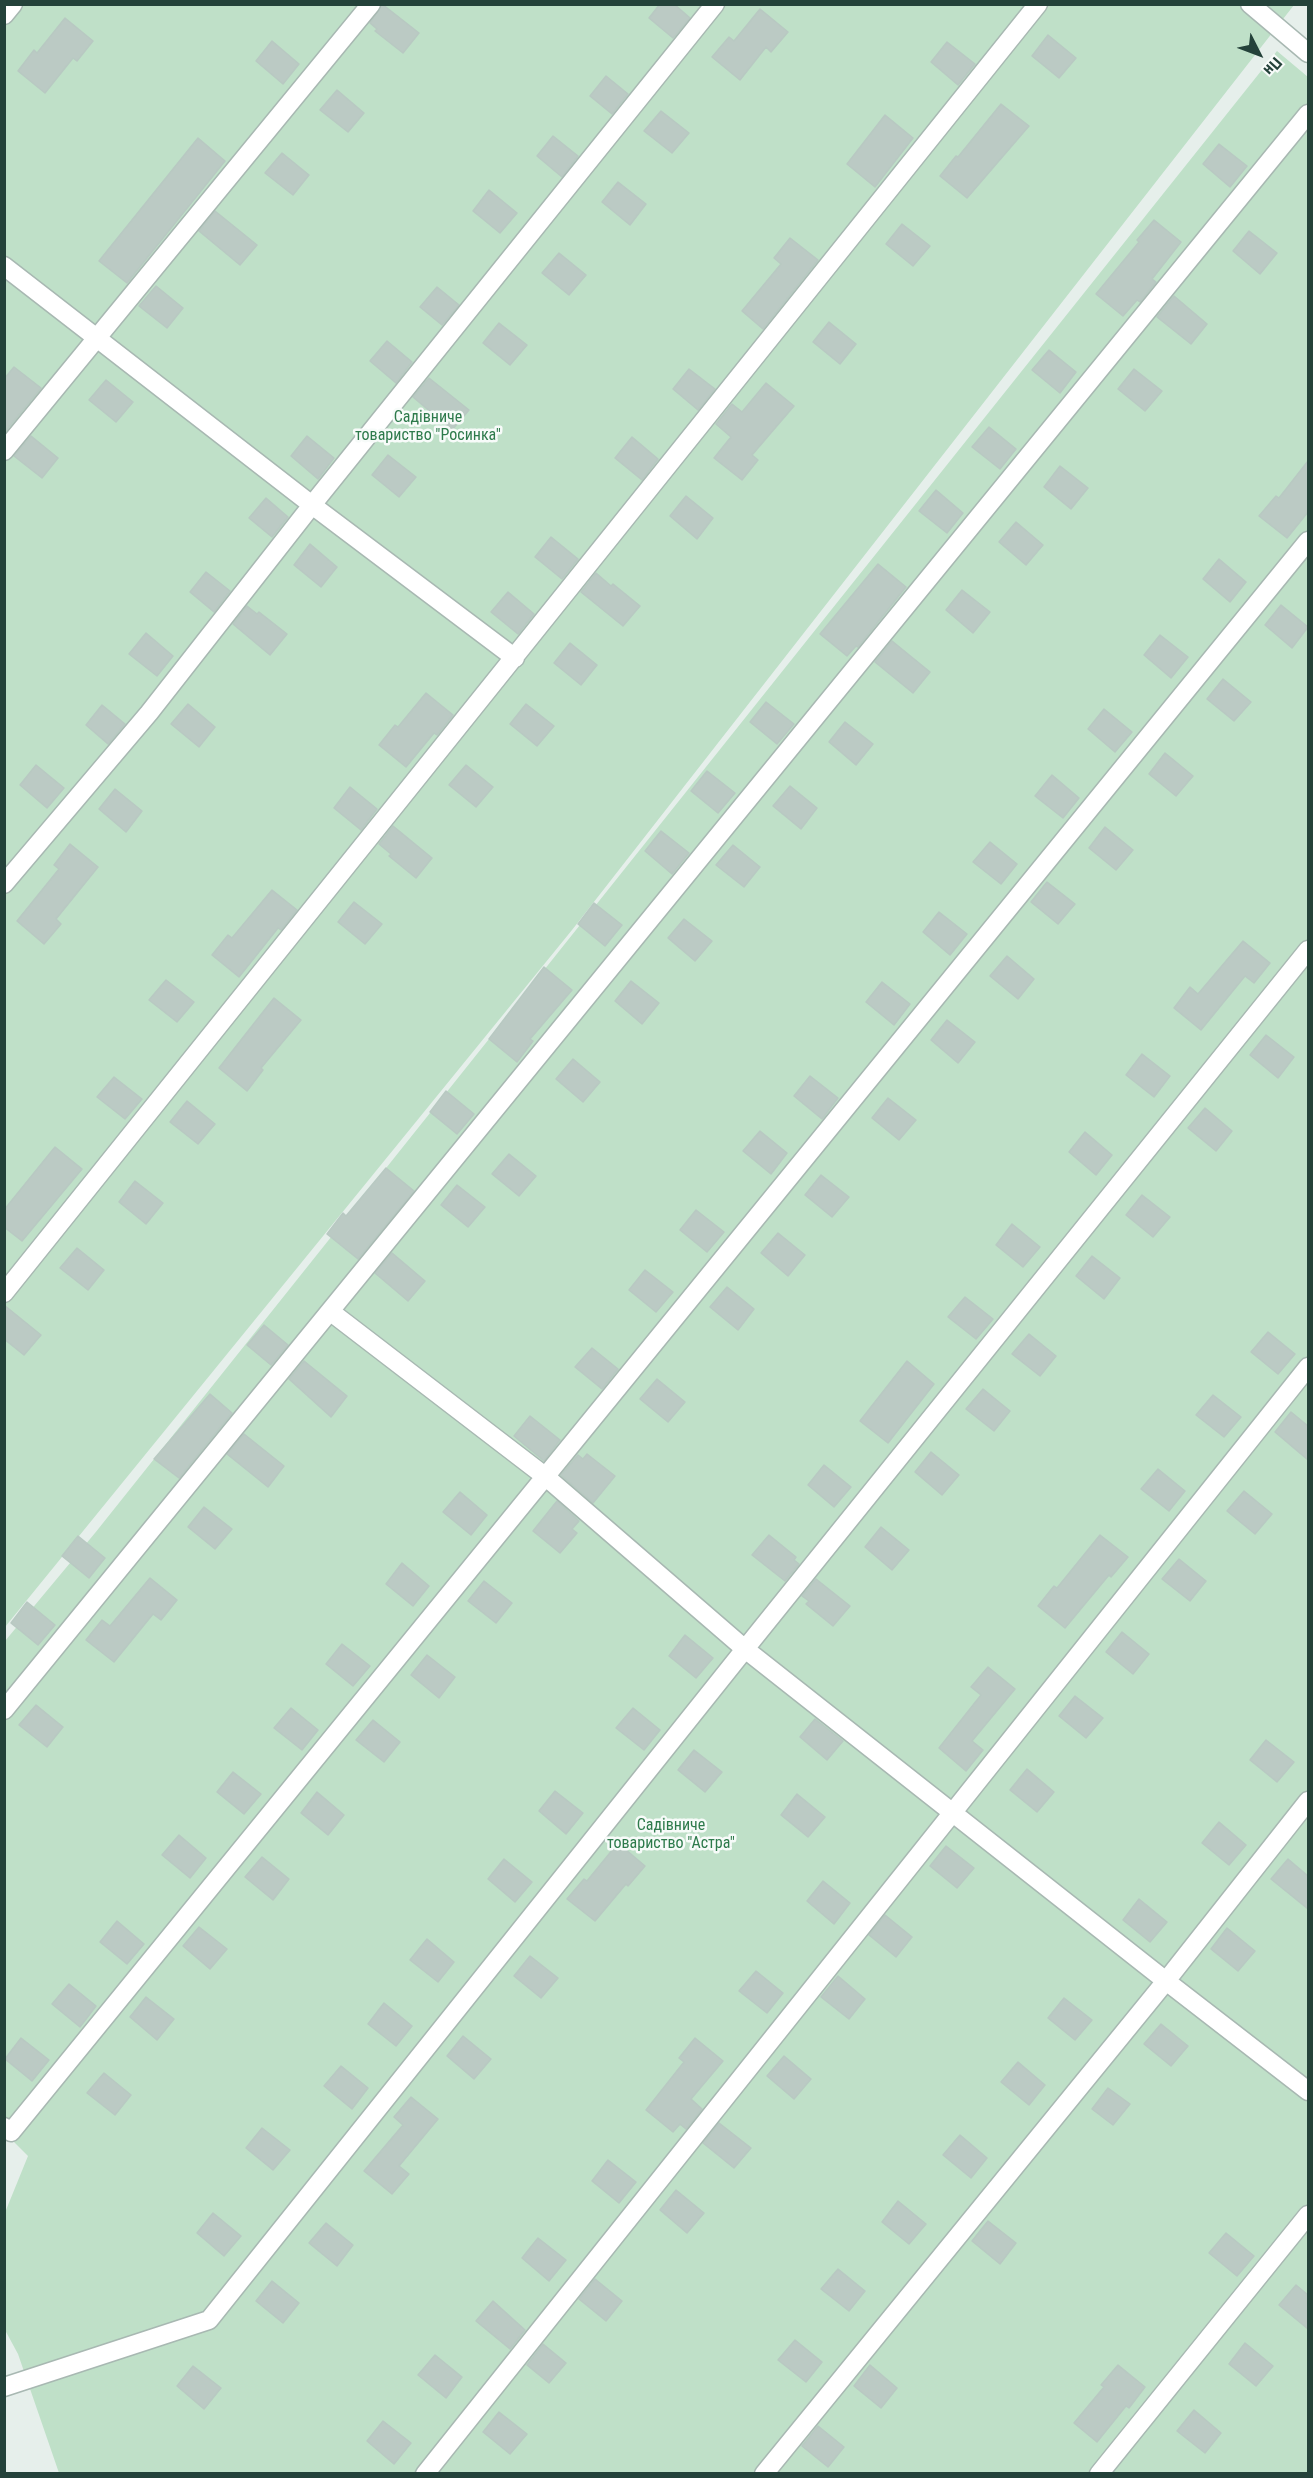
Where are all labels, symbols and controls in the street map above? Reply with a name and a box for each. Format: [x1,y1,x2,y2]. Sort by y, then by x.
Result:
north arrow [1229,24,1289,84]
text: Пн [1260,53,1286,79]
park label: Садівниче товариство "Росинка" [355,408,501,446]
park label: Садівниче товариство "Астра" [607,1816,735,1854]

